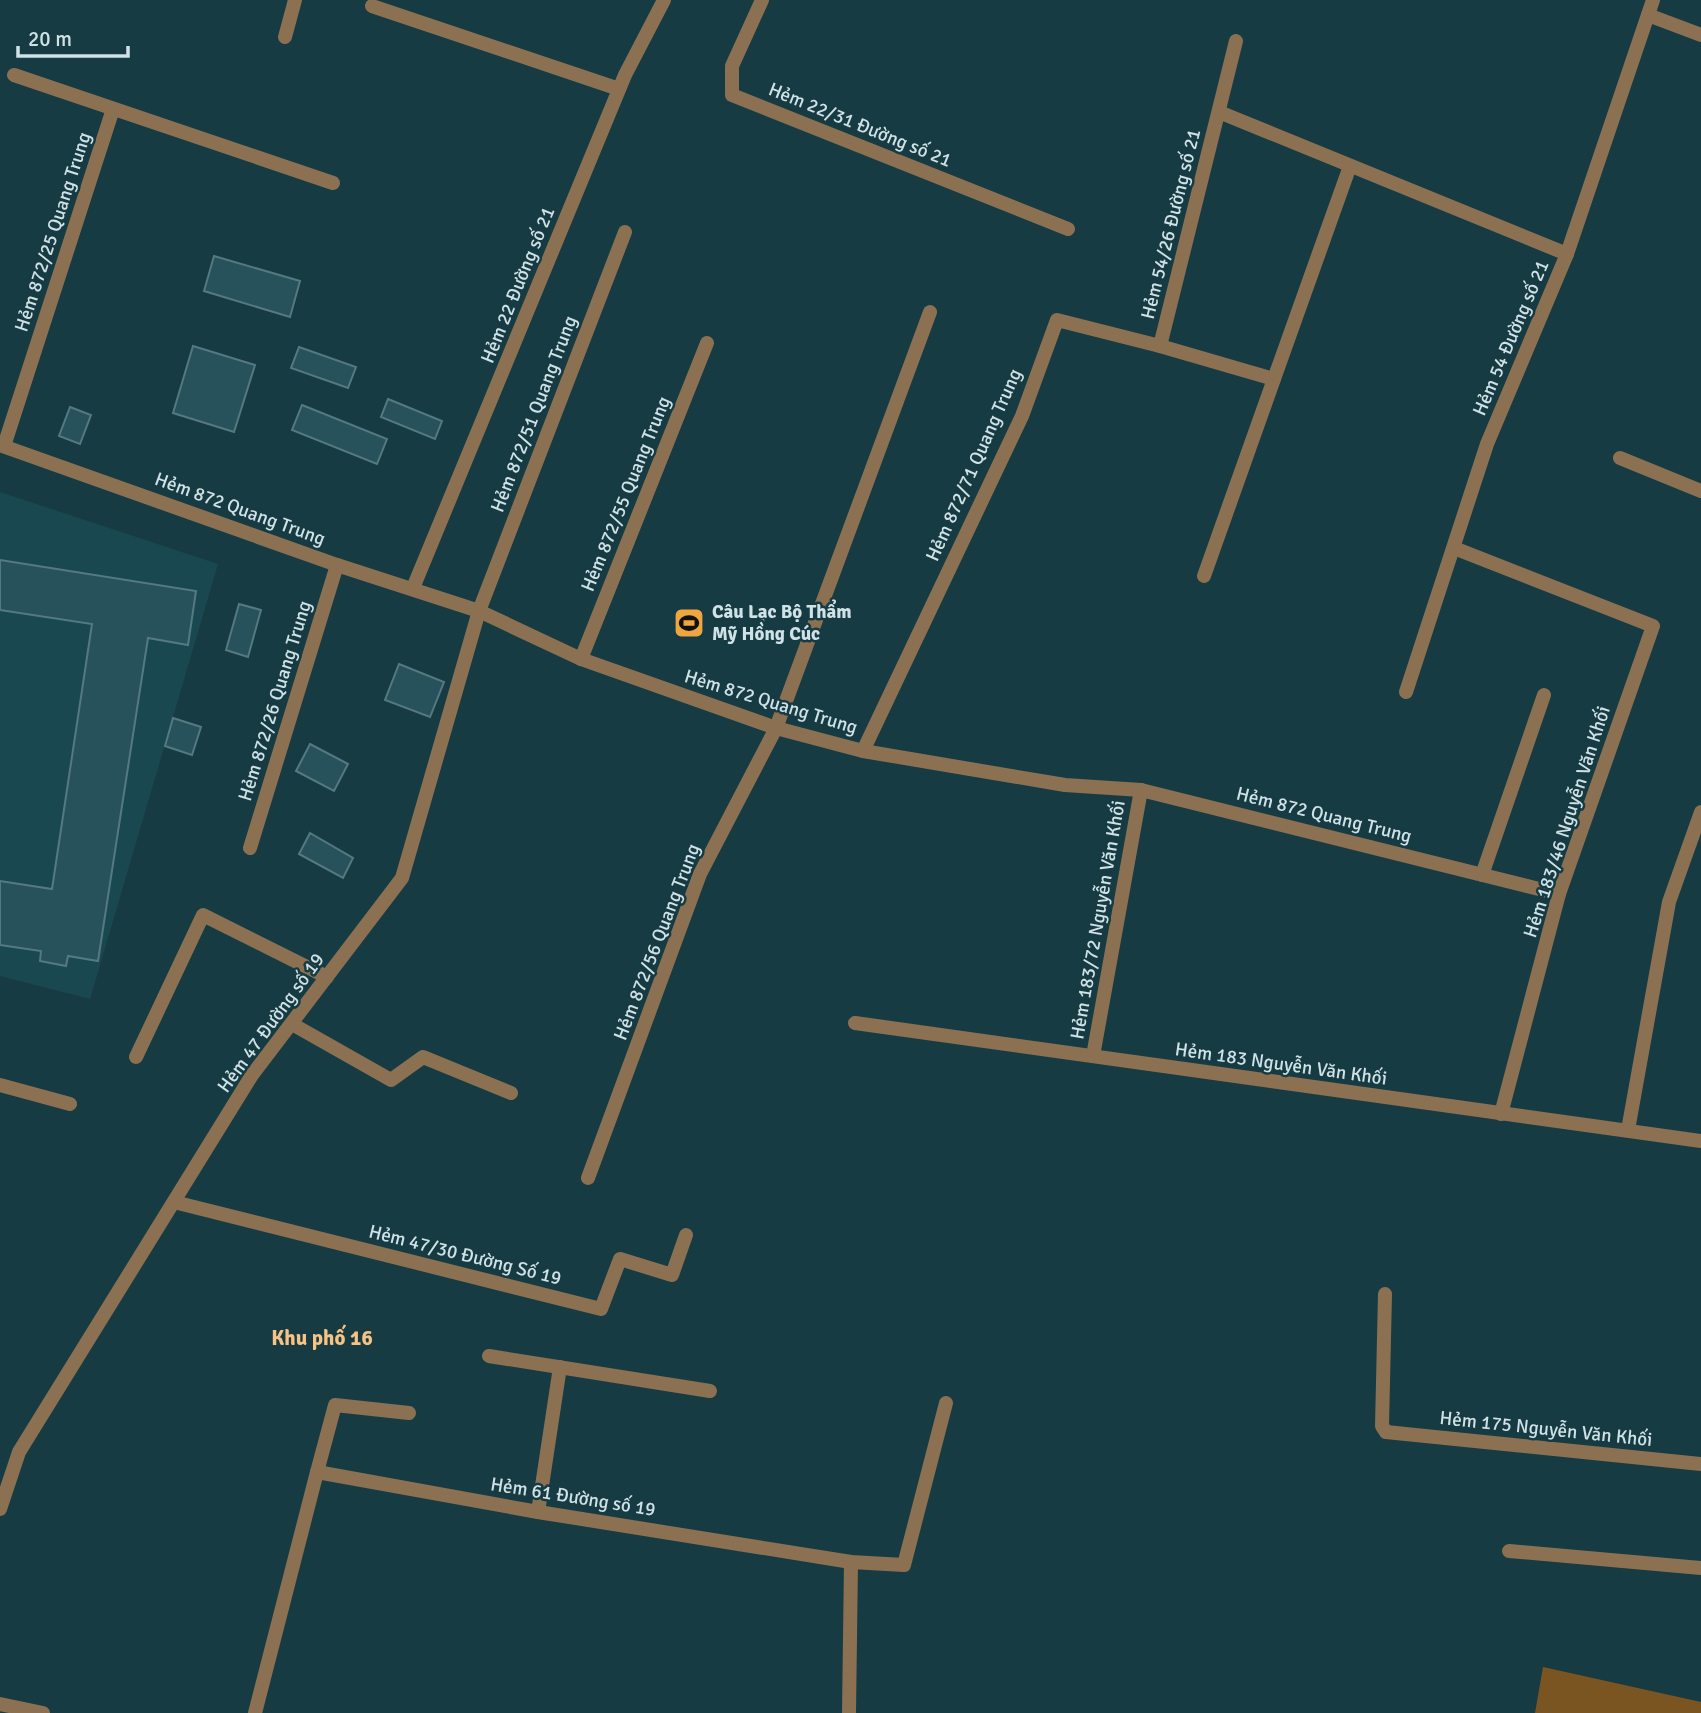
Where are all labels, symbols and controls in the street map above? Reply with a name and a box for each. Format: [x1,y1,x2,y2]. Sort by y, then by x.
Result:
scale bar [18,14,128,58]
text: 20 m [28,26,72,52]
street label: Hẻm 22/31 Đường số 21 [765,77,955,173]
street label: Hẻm 54/26 Đường số 21 [1136,126,1206,322]
street label: Hẻm 872/25 Quang Trung [9,129,97,335]
street label: Hẻm 22 Đường số 21 [476,203,560,367]
street label: Hẻm 54 Đường số 21 [1467,257,1555,419]
street label: Hẻm 872/51 Quang Trung [485,312,583,516]
street label: Hẻm 872/71 Quang Trung [921,365,1027,565]
street label: Hẻm 872/55 Quang Trung [576,393,676,595]
street label: Hẻm 872 Quang Trung [151,467,329,551]
street label: Hẻm 872/26 Quang Trung [233,598,317,804]
place label: Câu Lạc Bộ Thẩm Mỹ Hồng Cúc [712,599,852,646]
sports icon: Câu Lạc Bộ Thẩm Mỹ Hồng Cúc [672,606,706,640]
street label: Hẻm 872 Quang Trung [682,664,860,740]
street label: Hẻm 183/46 Nguyễn Văn Khối [1518,703,1616,941]
street label: Hẻm 872 Quang Trung [1234,782,1414,848]
street label: Hẻm 183/72 Nguyễn Văn Khối [1065,799,1131,1041]
street label: Hẻm 872/56 Quang Trung [608,840,706,1044]
street label: Hẻm 47 Đường số 19 [212,948,330,1098]
street label: Hẻm 183 Nguyễn Văn Khối [1174,1037,1388,1091]
street label: Hẻm 47/30 Đường Số 19 [366,1219,564,1291]
district label: Khu phố 16 [271,1324,373,1351]
street label: Hẻm 175 Nguyễn Văn Khối [1438,1406,1654,1452]
street label: Hẻm 61 Đường số 19 [489,1472,657,1522]

